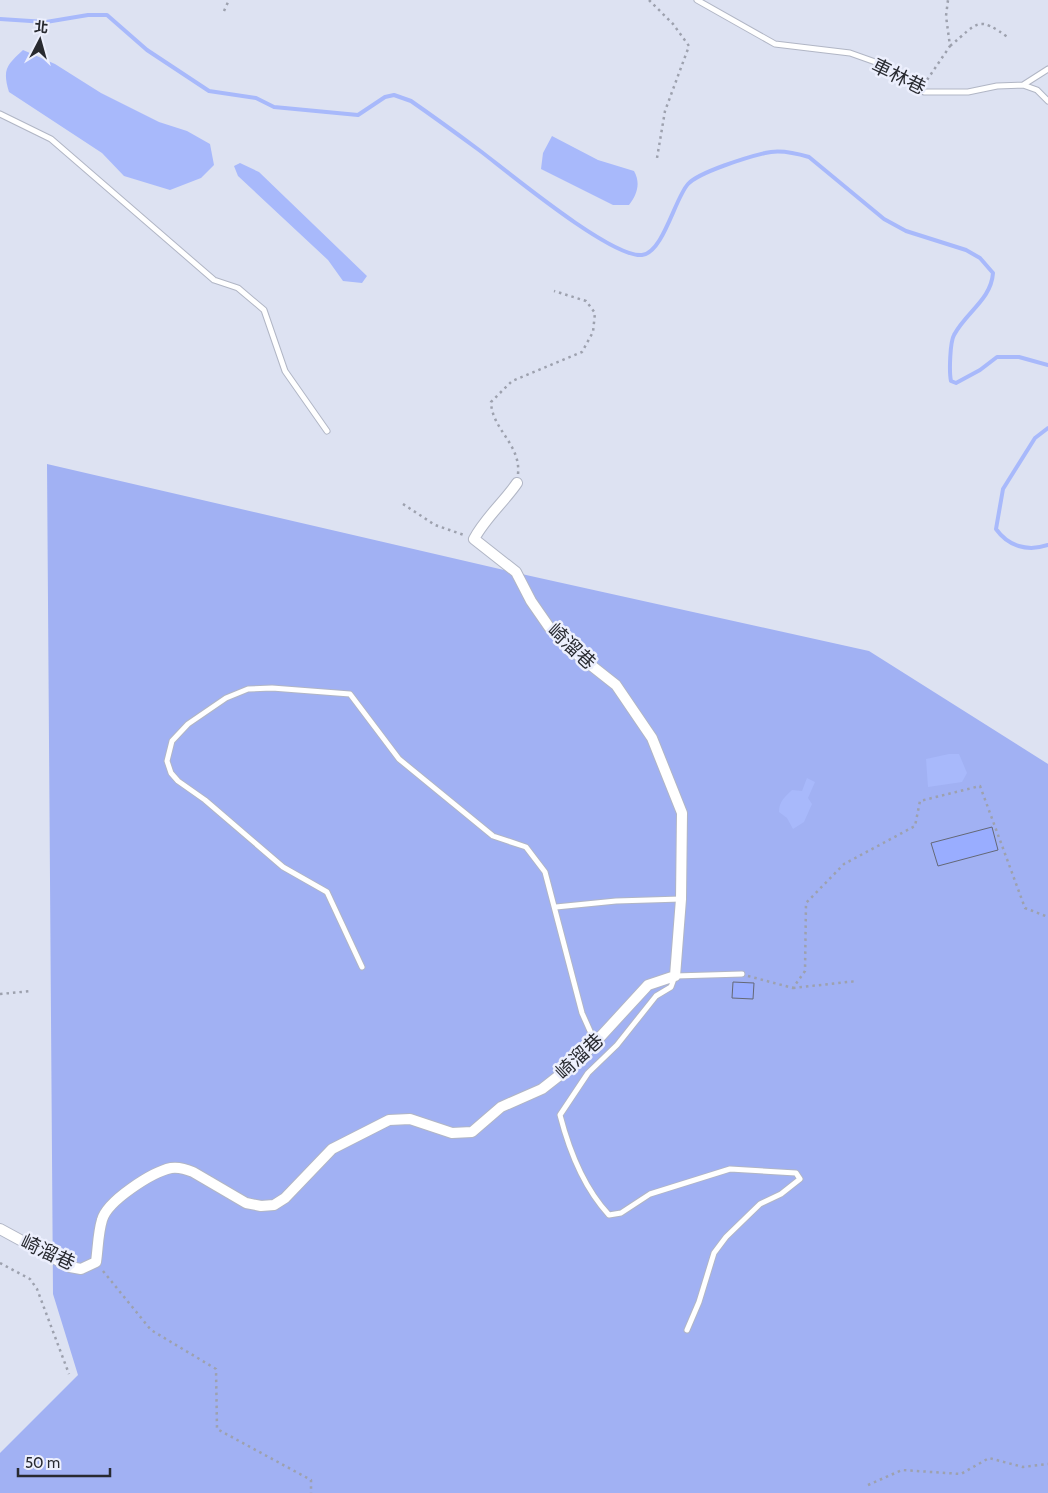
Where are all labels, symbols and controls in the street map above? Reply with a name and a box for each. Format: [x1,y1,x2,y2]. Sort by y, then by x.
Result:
north arrow [15,15,65,65]
text: 北 [33,17,49,37]
street label: 車林巷 [868,54,929,99]
street label: 崎溜巷 [543,619,600,674]
street label: 崎溜巷 [551,1029,608,1084]
street label: 崎溜巷 [17,1230,78,1275]
scale bar [18,1446,110,1478]
text: 50 m [25,1454,60,1472]

